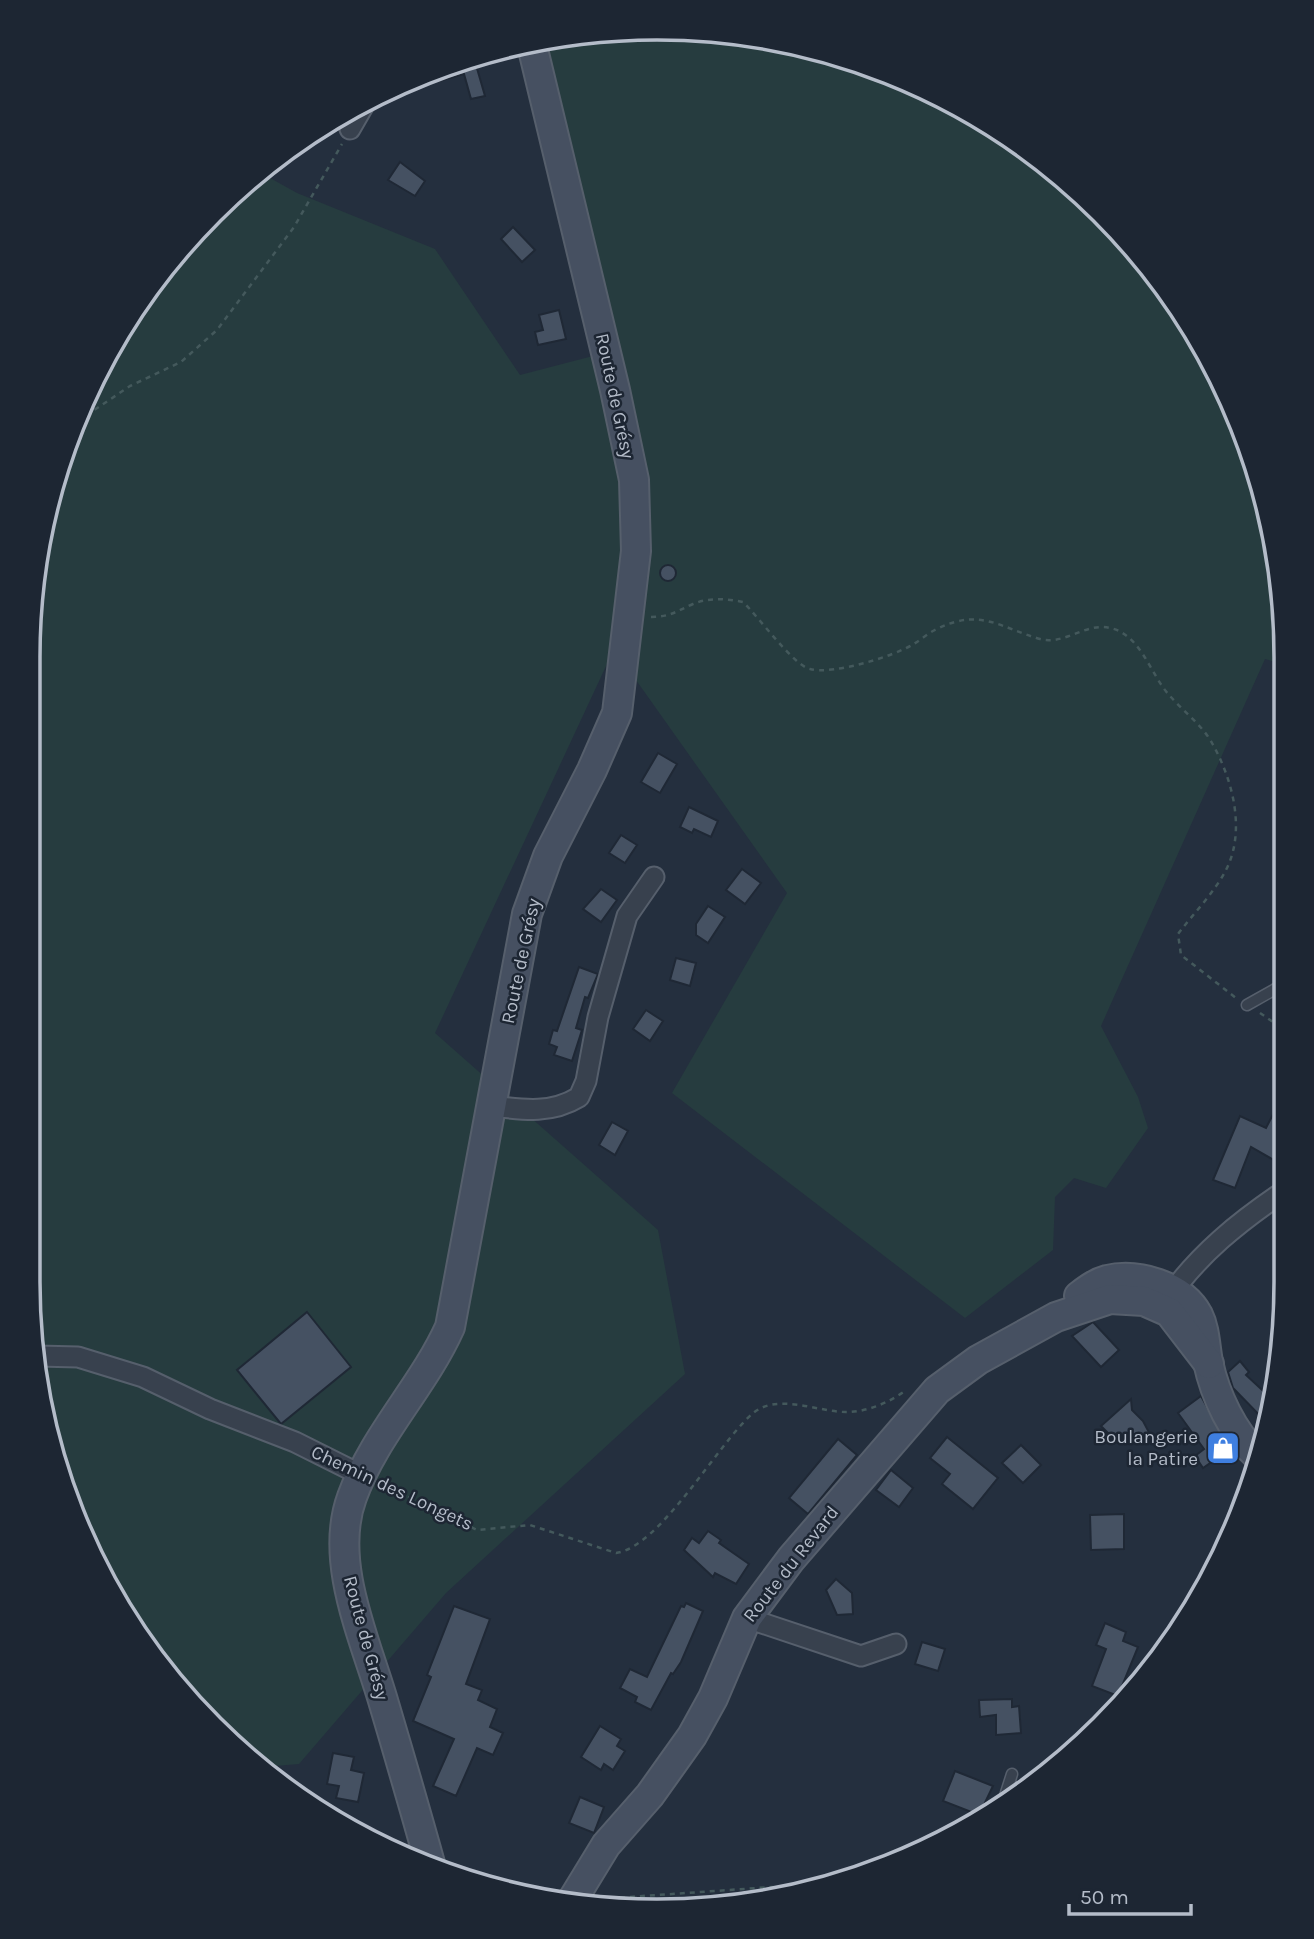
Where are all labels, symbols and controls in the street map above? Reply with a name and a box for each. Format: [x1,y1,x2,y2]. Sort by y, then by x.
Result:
street label: Route de Grésy [591,331,639,461]
street label: Route de Grésy [497,896,545,1026]
place label: Boulangerie la Patire [1094,1426,1198,1470]
shop icon: Boulangerie la Patire [1204,1429,1242,1467]
street label: Chemin des Longets [308,1441,476,1535]
street label: Route du Revard [739,1501,843,1627]
street label: Route de Grésy [339,1573,393,1703]
scale bar [1069,1872,1192,1916]
text: 50 m [1080,1885,1129,1909]

